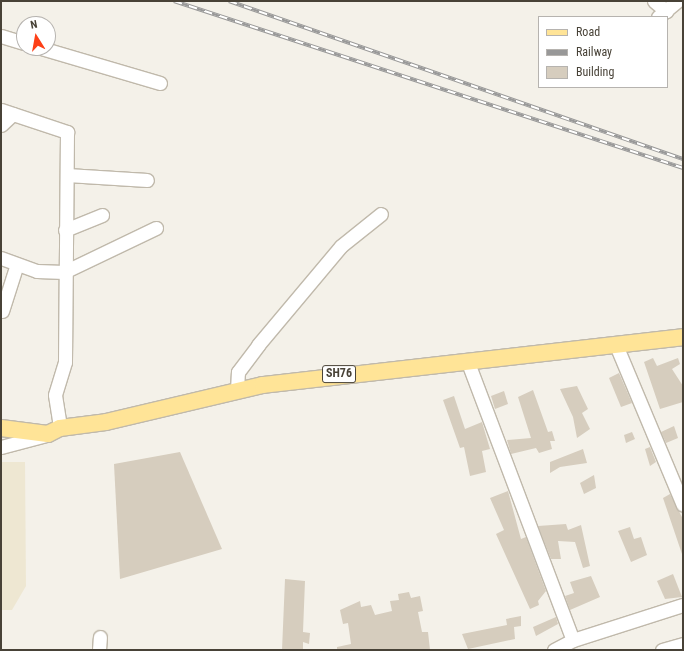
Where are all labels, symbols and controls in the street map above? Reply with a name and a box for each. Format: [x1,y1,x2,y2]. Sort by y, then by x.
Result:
north arrow [16,16,56,56]
legend [538,16,668,88]
text: N [29,18,38,32]
text: Road [576,25,600,39]
text: Railway [576,45,612,59]
text: Building [576,65,614,79]
road number: SH76 [322,364,356,384]

